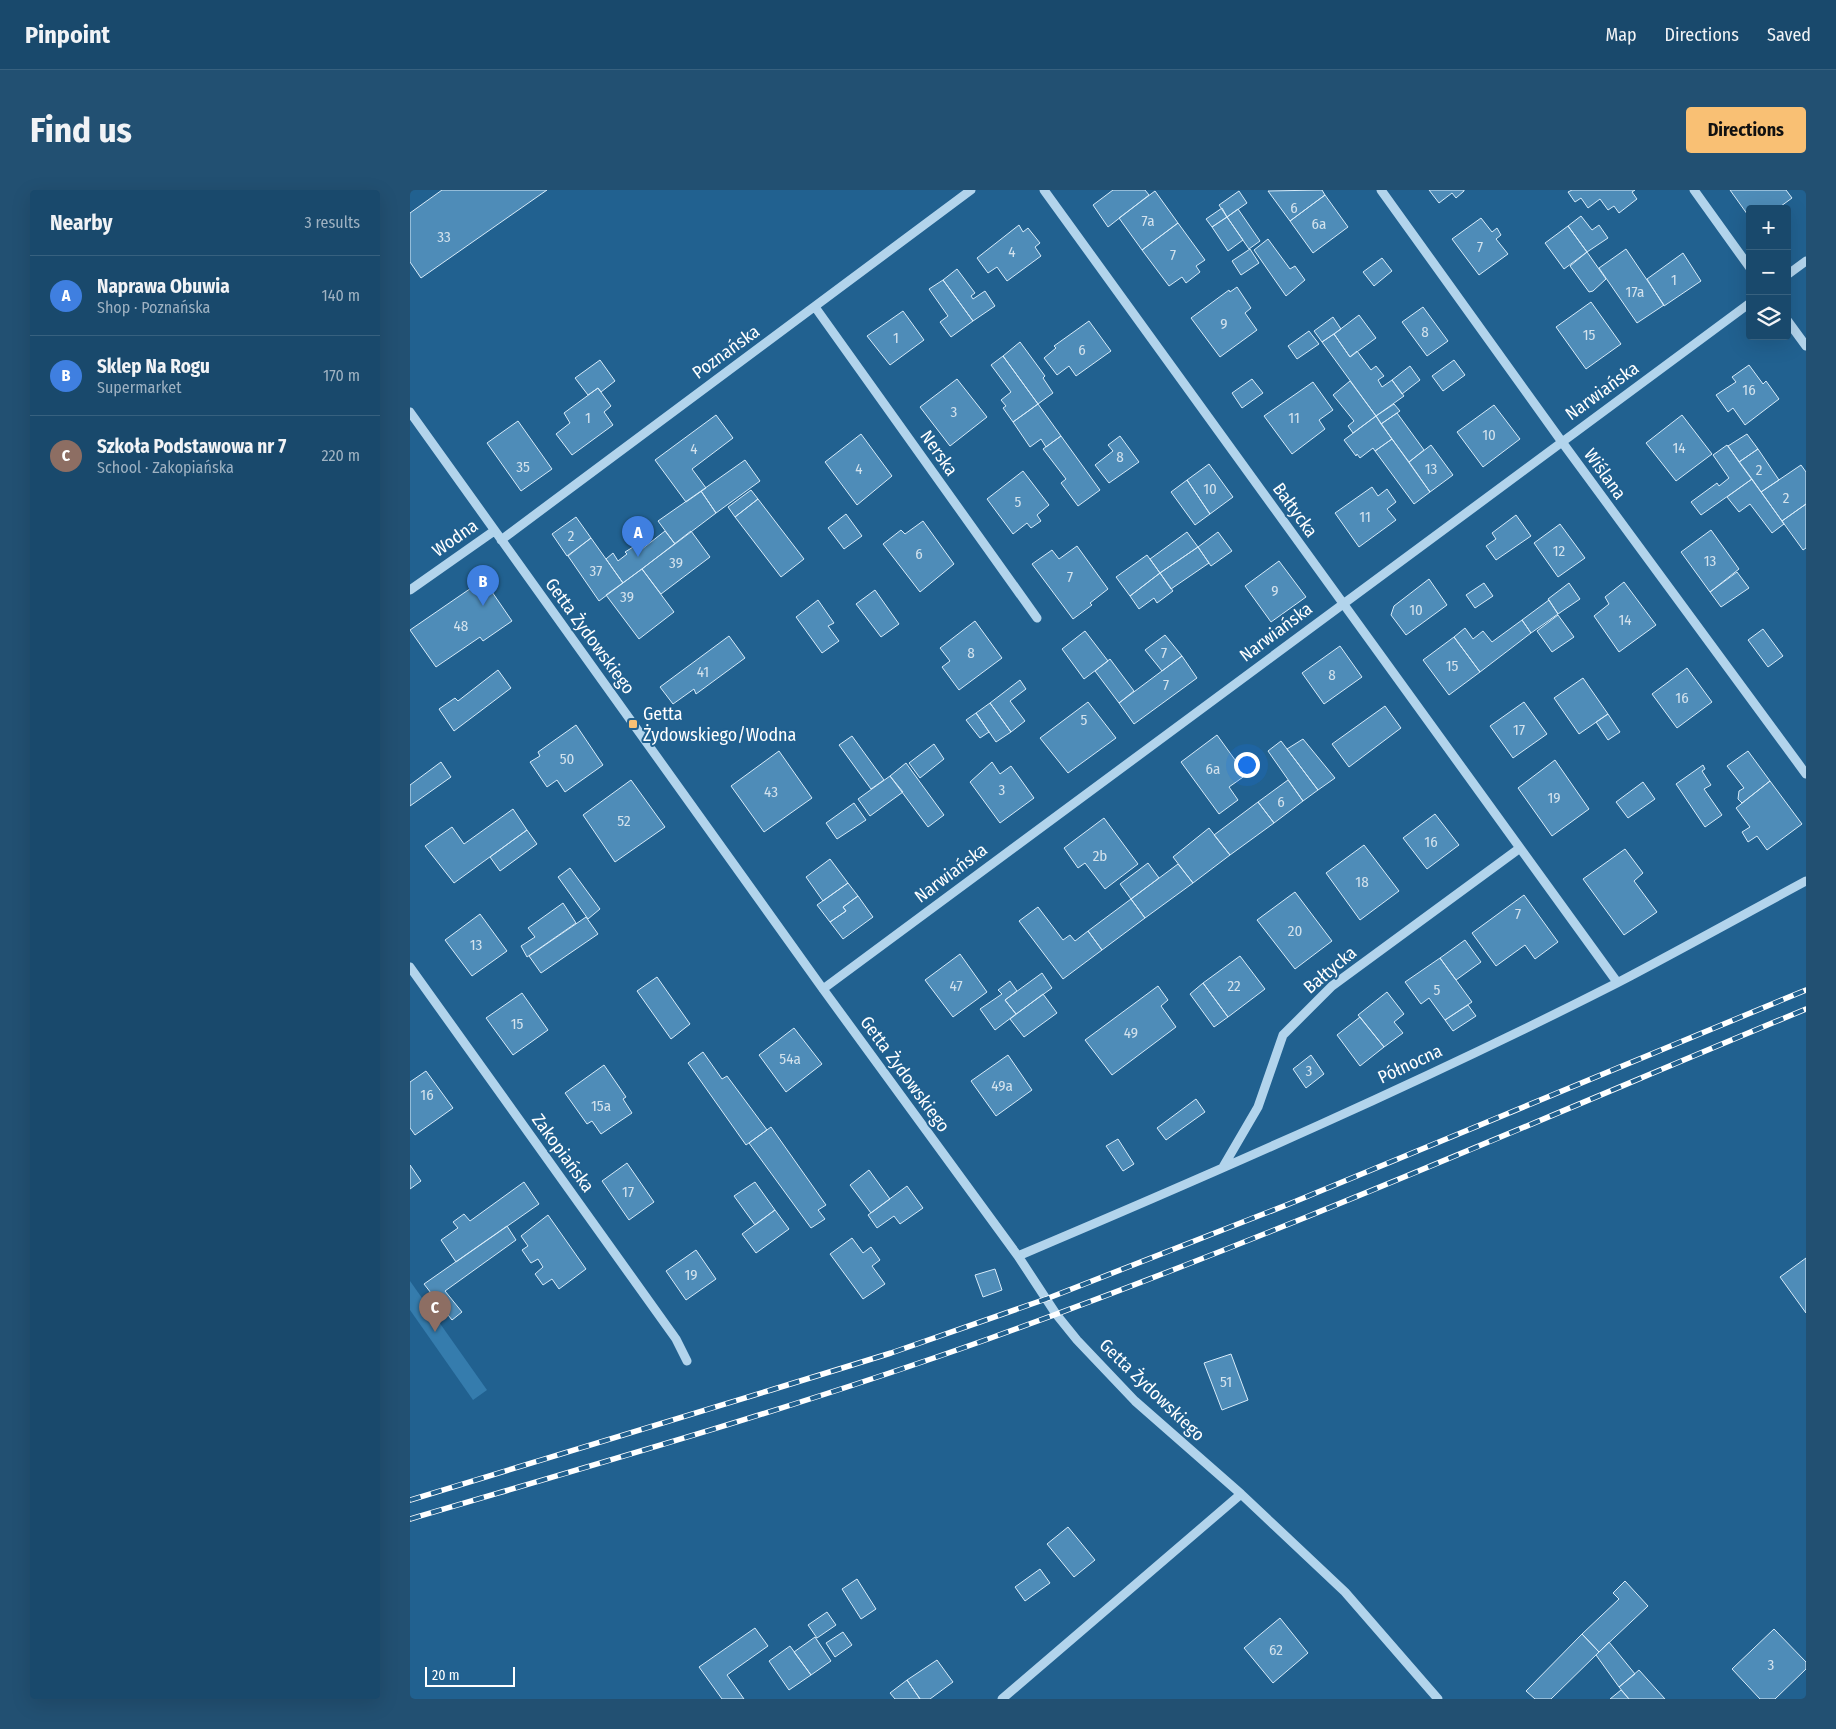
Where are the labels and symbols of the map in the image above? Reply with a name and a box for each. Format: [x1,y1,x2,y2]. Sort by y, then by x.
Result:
house number: 6 [1290,199,1298,217]
house number: 7a [1142,212,1154,230]
house number: 6a [1312,215,1326,233]
house number: 33 [437,228,451,246]
house number: 7 [1477,238,1483,256]
house number: 4 [1008,243,1016,261]
house number: 7 [1170,246,1176,264]
house number: 1 [1671,271,1677,289]
house number: 17a [1626,283,1644,301]
house number: 9 [1220,315,1228,333]
street label: Poznańska [688,320,764,384]
house number: 8 [1421,323,1429,341]
house number: 15 [1583,326,1595,344]
house number: 1 [893,329,899,347]
house number: 6 [1078,341,1086,359]
street label: Narwiańska [1561,357,1643,425]
house number: 16 [1742,381,1756,399]
house number: 3 [951,403,958,421]
house number: 1 [585,409,591,427]
house number: 11 [1288,409,1300,427]
street label: Nerska [916,426,963,480]
house number: 10 [1482,426,1496,444]
house number: 14 [1672,439,1686,457]
house number: 4 [690,440,698,458]
street label: Wiślana [1579,444,1631,504]
house number: 8 [1116,448,1124,466]
house number: 35 [516,458,530,476]
house number: 4 [855,460,863,478]
house number: 13 [1425,460,1438,478]
house number: 2 [1756,461,1763,479]
street label: Bałtycka [1268,478,1322,542]
house number: 10 [1203,480,1217,498]
house number: 2 [1783,489,1790,507]
house number: 5 [1015,493,1022,511]
house number: 11 [1359,508,1371,526]
street label: Wodna [428,514,482,562]
pin: A [622,516,654,557]
house number: 2 [568,527,575,545]
house number: 12 [1553,542,1566,560]
house number: 6 [915,545,923,563]
house number: 13 [1704,552,1717,570]
house number: 39 [669,554,683,572]
house number: 37 [590,562,602,580]
pin: B [467,565,499,606]
house number: 7 [1067,568,1073,586]
street label: Getta Żydowskiego [541,574,639,698]
house number: 9 [1271,582,1279,600]
house number: 39 [620,588,634,606]
street label: Narwiańska [1235,597,1317,666]
house number: 10 [1409,601,1423,619]
house number: 14 [1618,611,1632,629]
house number: 48 [454,617,468,635]
house number: 8 [967,644,975,662]
house number: 7 [1161,644,1167,662]
house number: 15 [1446,657,1458,675]
house number: 41 [697,663,709,681]
house number: 8 [1328,666,1336,684]
house number: 7 [1163,676,1169,694]
house number: 16 [1675,689,1689,707]
place label: Getta Żydowskiego/Wodna [643,703,797,746]
house number: 5 [1081,711,1088,729]
marker: Getta Żydowskiego/Wodna [627,718,639,730]
house number: 17 [1513,721,1525,739]
house number: 50 [560,750,574,768]
your location [1234,752,1260,778]
house number: 6a [1206,760,1220,778]
house number: 3 [999,781,1006,799]
house number: 43 [764,783,778,801]
house number: 19 [1547,789,1561,807]
house number: 6 [1277,793,1285,811]
house number: 52 [617,812,631,830]
house number: 16 [1424,833,1438,851]
street label: Narwiańska [910,838,992,907]
house number: 2b [1093,847,1107,865]
house number: 18 [1355,873,1369,891]
house number: 7 [1515,905,1521,923]
house number: 20 [1288,922,1302,940]
house number: 13 [470,936,483,954]
street label: Bałtycka [1299,941,1361,998]
house number: 47 [949,977,963,995]
house number: 22 [1227,977,1241,995]
house number: 5 [1434,981,1441,999]
street label: Getta Żydowskiego [856,1012,954,1136]
house number: 15 [511,1015,523,1033]
house number: 49 [1124,1024,1138,1042]
street label: Północna [1374,1039,1446,1088]
house number: 54a [779,1050,801,1068]
house number: 3 [1306,1062,1313,1080]
house number: 49a [991,1077,1013,1095]
house number: 16 [420,1086,434,1104]
house number: 15a [591,1097,611,1115]
street label: Zakopiańska [527,1109,599,1197]
house number: 17 [622,1183,634,1201]
house number: 19 [684,1266,698,1284]
pin: C [419,1291,451,1332]
street label: Getta Żydowskiego [1095,1334,1209,1446]
house number: 51 [1220,1373,1232,1391]
house number: 62 [1269,1641,1283,1659]
house number: 3 [1768,1656,1775,1674]
scale bar [425,1664,515,1687]

